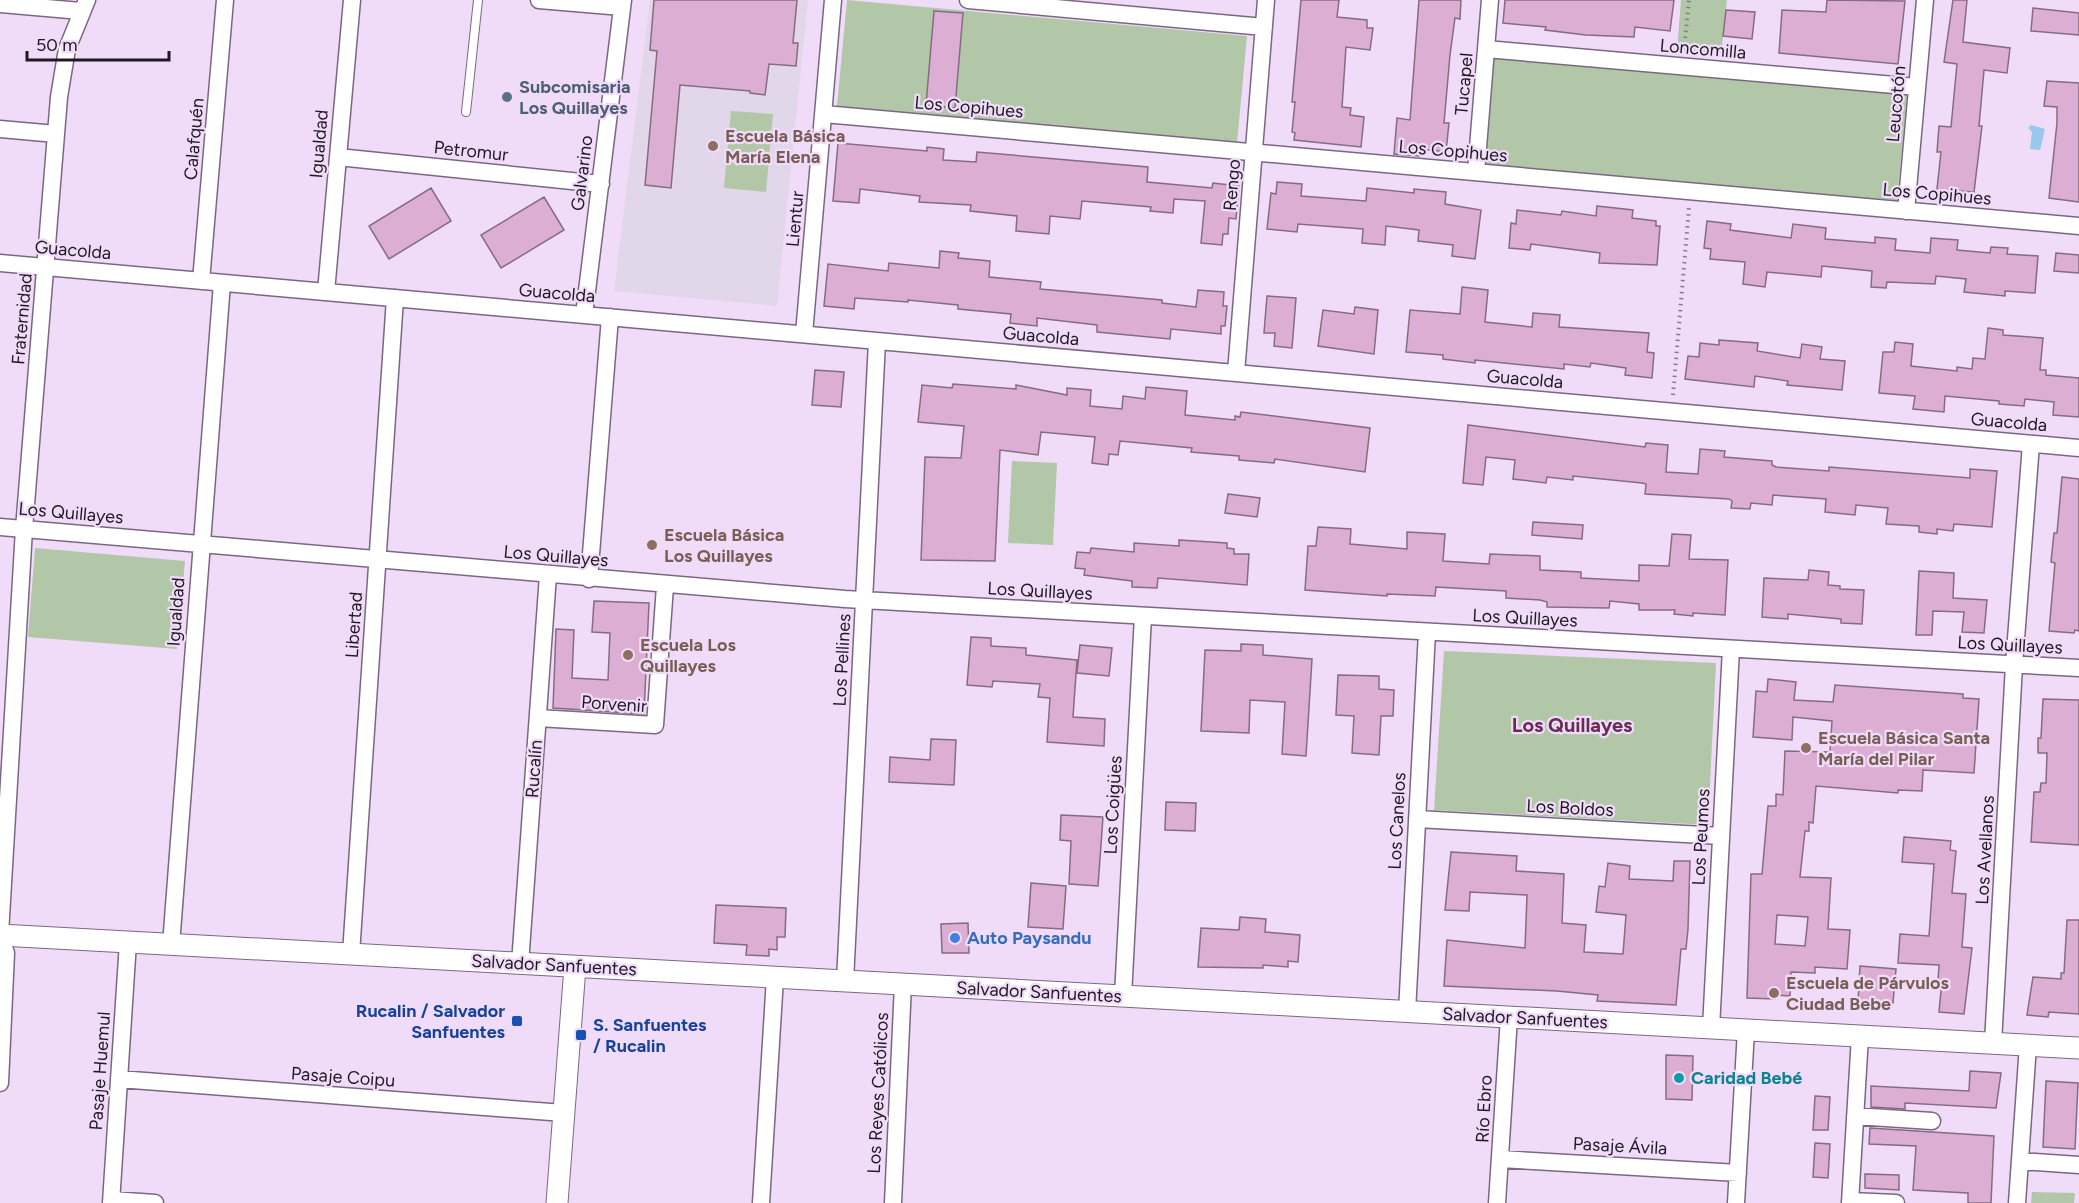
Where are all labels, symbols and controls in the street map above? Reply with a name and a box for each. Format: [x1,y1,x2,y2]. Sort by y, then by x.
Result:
scale bar [27,24,170,62]
text: 50 m [36,34,78,56]
street label: Loncomilla [1659,34,1747,64]
street label: Tucapel [1450,52,1478,116]
street label: Leucotón [1882,65,1910,143]
place label: Subcomisaria Los Quillayes [519,76,631,119]
marker: Subcomisaria Los Quillayes [500,90,514,104]
street label: Los Copihues [914,91,1024,123]
street label: Calafquén [179,97,209,181]
street label: Igualdad [305,109,333,179]
place label: Escuela Básica María Elena [725,125,845,168]
street label: Galvarino [566,134,598,212]
street label: Los Copihues [1398,135,1508,167]
street label: Petromur [433,136,509,166]
marker: Escuela Básica María Elena [706,139,720,153]
street label: Rengo [1219,158,1245,212]
street label: Los Copihues [1882,178,1992,210]
street label: Lientur [782,190,808,248]
street label: Guacolda [34,236,112,264]
street label: Fraternidad [7,272,37,366]
street label: Guacolda [518,279,596,307]
street label: Guacolda [1002,322,1080,350]
street label: Guacolda [1486,365,1564,393]
street label: Guacolda [1970,408,2048,436]
street label: Los Quillayes [18,497,124,529]
place label: Escuela Básica Los Quillayes [664,524,784,567]
marker: Escuela Básica Los Quillayes [645,538,659,552]
street label: Los Quillayes [503,540,609,572]
street label: Igualdad [163,577,189,647]
street label: Los Quillayes [987,577,1093,605]
street label: Libertad [341,591,367,659]
street label: Los Quillayes [1472,604,1578,632]
street label: Los Pellines [829,613,855,707]
street label: Los Quillayes [1957,631,2063,659]
place label: Escuela Los Quillayes [640,634,736,677]
marker: Escuela Los Quillayes [621,648,635,662]
street label: Porvenir [580,691,648,717]
district label: Los Quillayes [1512,713,1632,737]
place label: Escuela Básica Santa María del Pilar [1818,727,1990,770]
street label: Rucalín [521,739,547,799]
marker: Escuela Básica Santa María del Pilar [1799,741,1813,755]
street label: Los Coigües [1099,755,1127,855]
street label: Los Canelos [1383,772,1411,870]
street label: Los Peumos [1687,788,1715,886]
street label: Los Boldos [1526,795,1614,821]
street label: Los Avellanos [1971,795,1999,905]
place label: Auto Paysandu [967,927,1091,949]
marker: Auto Paysandu [948,931,962,945]
street label: Salvador Sanfuentes [471,950,637,980]
place label: Escuela de Párvulos Ciudad Bebe [1786,972,1949,1015]
street label: Salvador Sanfuentes [956,977,1122,1007]
marker: Escuela de Párvulos Ciudad Bebe [1767,986,1781,1000]
place label: Rucalin / Salvador Sanfuentes [356,1000,506,1043]
street label: Salvador Sanfuentes [1442,1003,1608,1033]
street label: Pasaje Huemul [85,1011,115,1131]
street label: Los Reyes Católicos [863,1012,893,1174]
marker: Rucalin / Salvador Sanfuentes [510,1014,524,1028]
place label: S. Sanfuentes / Rucalin [593,1014,707,1057]
marker: S. Sanfuentes / Rucalin [574,1028,588,1042]
street label: Pasaje Coipu [290,1062,396,1092]
place label: Caridad Bebé [1691,1067,1802,1089]
marker: Caridad Bebé [1672,1071,1686,1085]
street label: Río Ebro [1471,1074,1497,1144]
street label: Pasaje Ávila [1572,1133,1668,1159]

